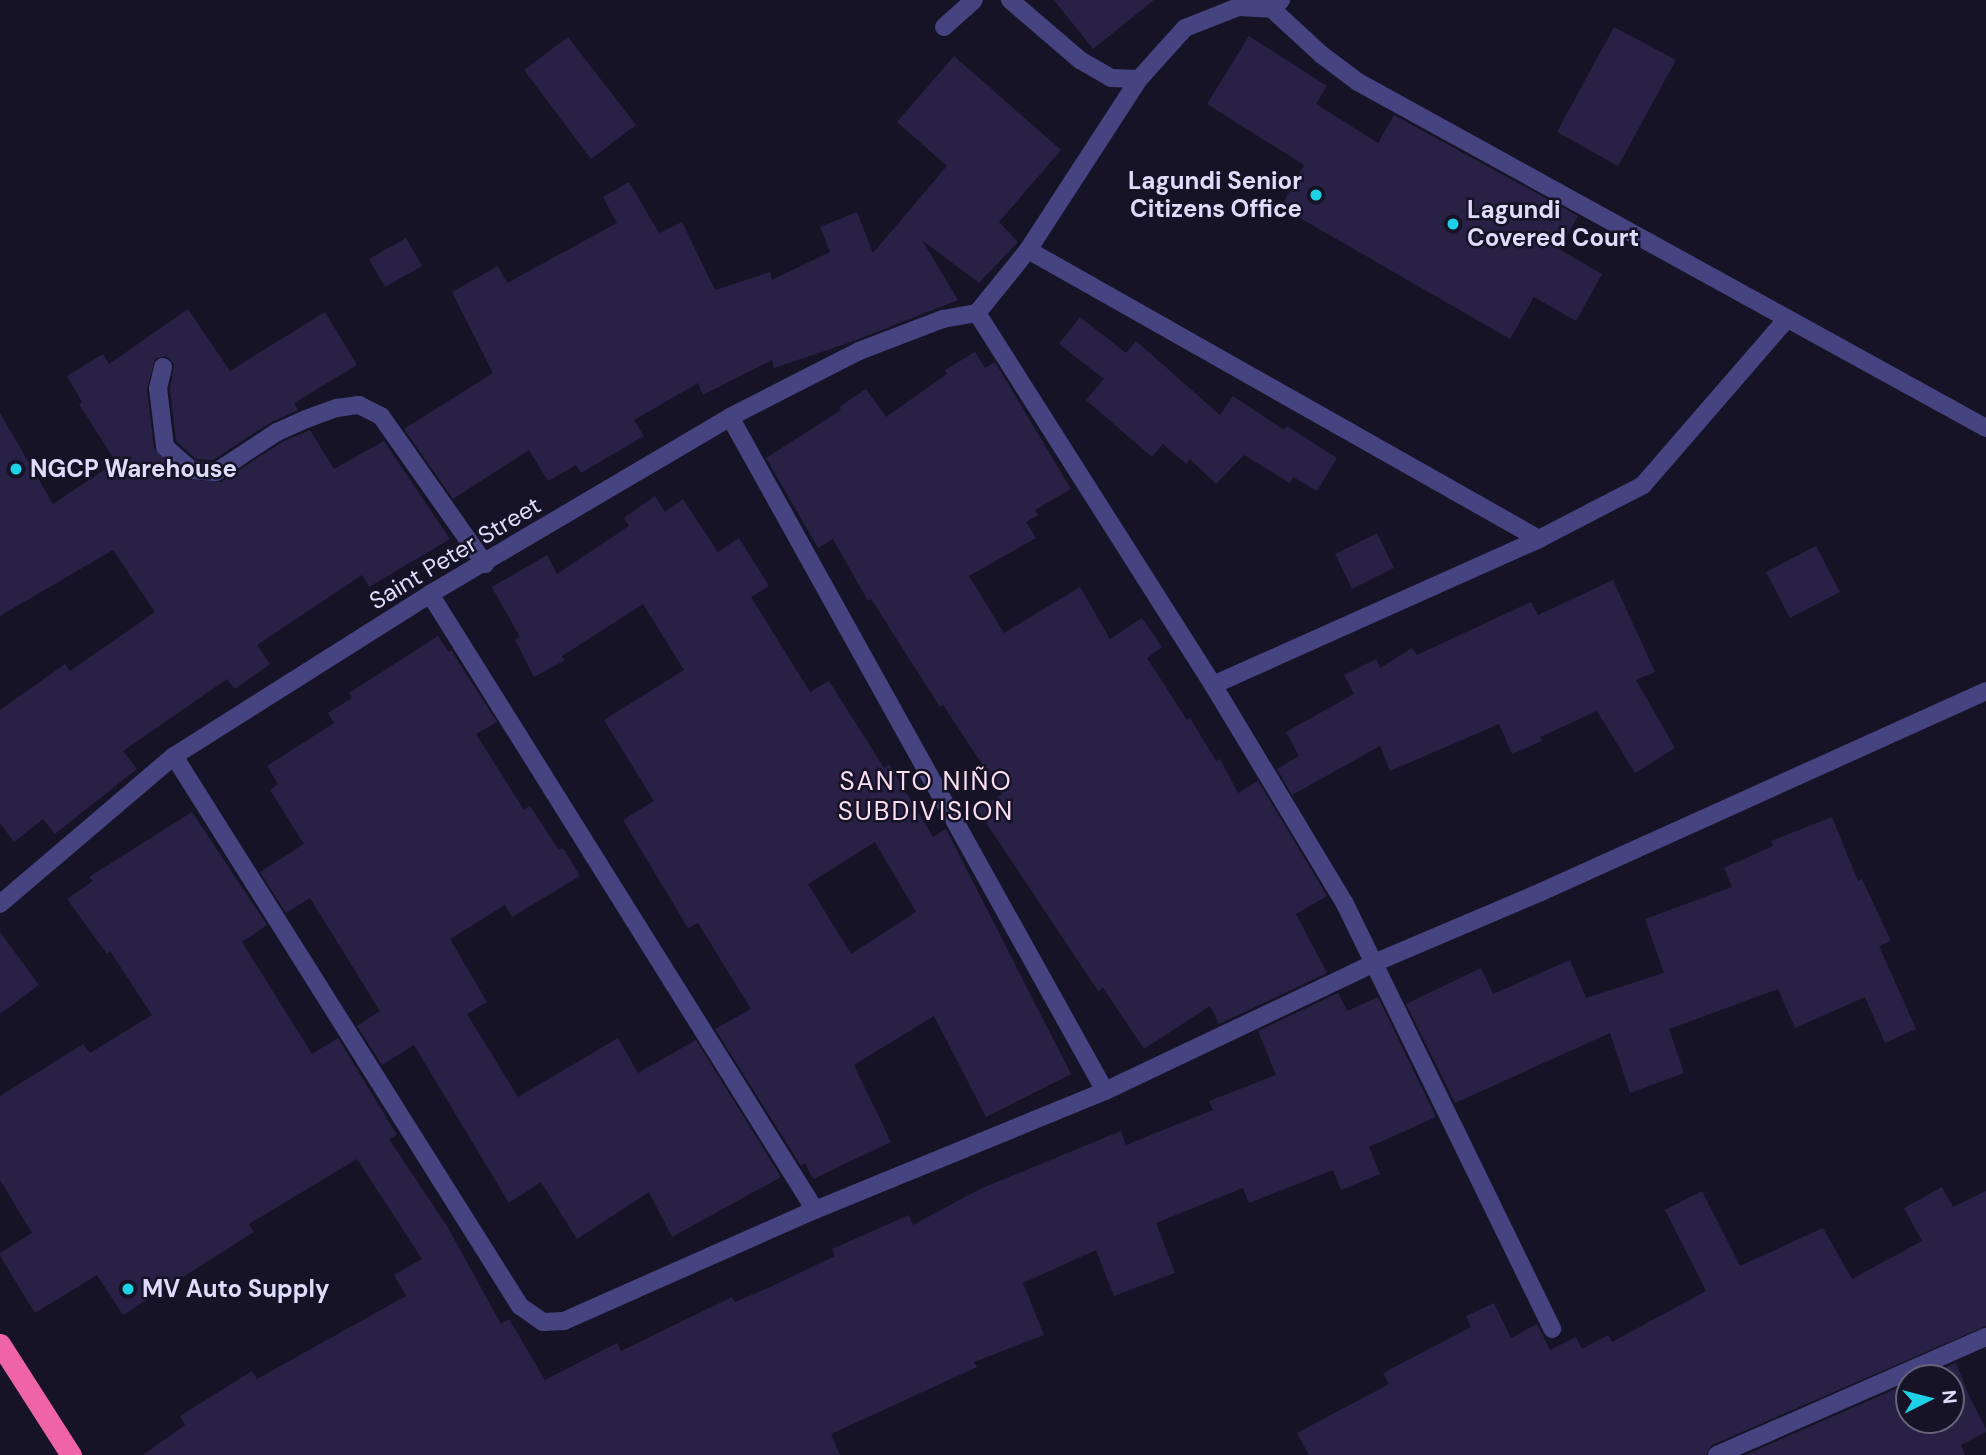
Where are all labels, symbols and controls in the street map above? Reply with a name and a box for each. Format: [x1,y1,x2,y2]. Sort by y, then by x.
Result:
place label: Lagundi Senior Citizens Office [1128,167,1302,223]
marker: Lagundi Senior Citizens Office [1308,187,1324,203]
place label: Lagundi Covered Court [1467,196,1639,252]
marker: Lagundi Covered Court [1445,216,1461,232]
place label: NGCP Warehouse [30,455,237,483]
marker: NGCP Warehouse [8,461,24,477]
street label: Saint Peter Street [364,491,546,615]
district label: SANTO NIÑO SUBDIVISION [839,766,1013,828]
place label: MV Auto Supply [142,1275,329,1303]
marker: MV Auto Supply [120,1281,136,1297]
north arrow [1895,1364,1965,1434]
text: N [1936,1389,1963,1405]

